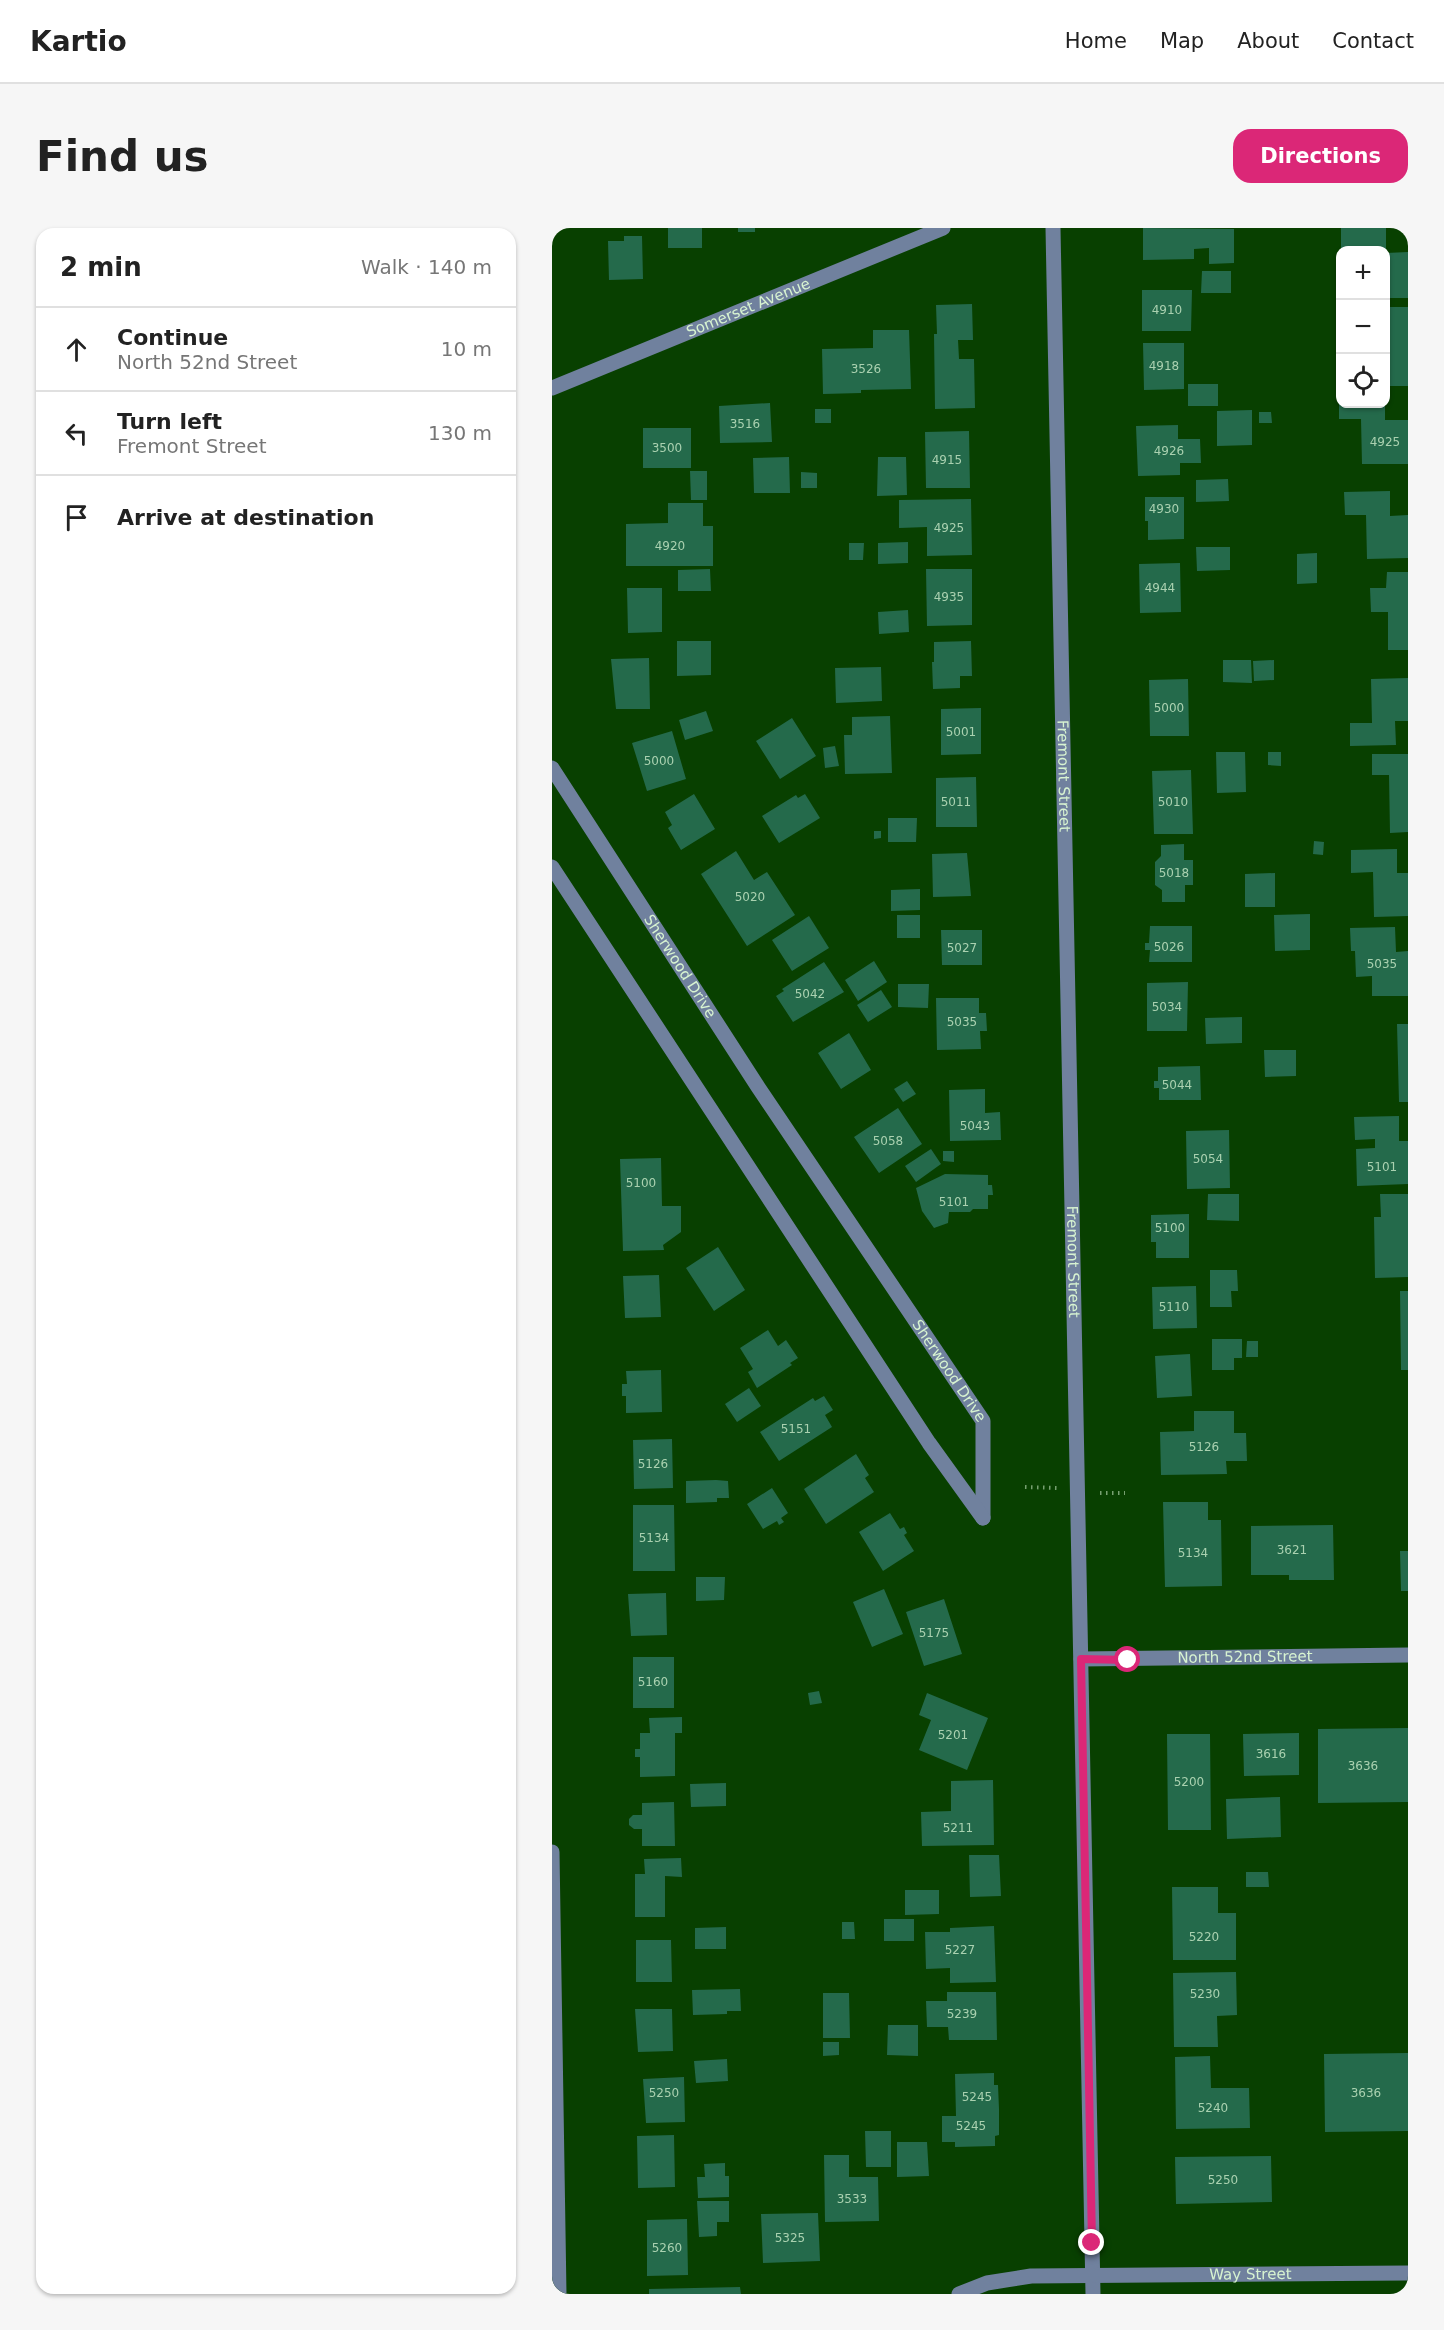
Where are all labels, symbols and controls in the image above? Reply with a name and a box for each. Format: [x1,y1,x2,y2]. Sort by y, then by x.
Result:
text: Kartio [30,25,127,58]
text: Home [1065,29,1127,53]
text: Map [1160,29,1204,53]
text: About [1237,29,1299,53]
text: Contact [1332,29,1414,53]
button: Directions [1233,129,1408,183]
text: Find us [36,132,209,181]
map controls [1336,246,1390,408]
button: + [1336,246,1390,300]
text: 2 min [60,252,142,282]
text: Walk · 140 m [361,255,492,279]
street label: Somerset Avenue [684,274,813,341]
button: − [1336,300,1390,354]
house number: 4910 [1152,303,1182,317]
text: Continue [117,325,228,350]
icon: ahead [60,333,93,366]
text: 10 m [441,337,492,361]
text: North 52nd Street [117,350,297,374]
button: locate [1336,354,1390,408]
house number: 4918 [1149,359,1179,373]
house number: 3526 [851,362,881,376]
text: Turn left [117,409,222,434]
icon: left [60,417,93,450]
house number: 3516 [730,417,760,431]
text: 130 m [428,421,492,445]
text: Fremont Street [117,434,267,458]
house number: 4925 [1370,435,1400,449]
house number: 3500 [652,441,682,455]
house number: 4926 [1154,444,1184,458]
house number: 4915 [932,453,962,467]
icon: arrive [60,501,93,534]
house number: 4930 [1149,502,1179,516]
text: Arrive at destination [117,505,374,530]
house number: 4925 [934,521,964,535]
house number: 4920 [655,539,685,553]
house number: 4944 [1145,581,1175,595]
house number: 4935 [934,590,964,604]
house number: 5000 [1154,701,1184,715]
street label: Fremont Street [1054,720,1074,832]
house number: 5001 [946,725,976,739]
house number: 5000 [644,754,674,768]
house number: 5011 [941,795,971,809]
house number: 5010 [1158,795,1188,809]
house number: 5018 [1159,866,1189,880]
house number: 5020 [735,890,765,904]
street label: Sherwood Drive [640,911,720,1021]
house number: 5026 [1154,940,1184,954]
house number: 5027 [947,941,977,955]
house number: 5035 [1367,957,1397,971]
house number: 5042 [795,987,825,1001]
house number: 5034 [1152,1000,1182,1014]
house number: 5035 [947,1015,977,1029]
house number: 5044 [1162,1078,1192,1092]
house number: 5043 [960,1119,990,1133]
house number: 5058 [873,1134,903,1148]
house number: 5054 [1193,1152,1223,1166]
house number: 5101 [1367,1160,1397,1174]
house number: 5100 [626,1176,656,1190]
house number: 5101 [939,1195,969,1209]
street label: Fremont Street [1063,1206,1083,1318]
house number: 5100 [1155,1221,1185,1235]
house number: 5110 [1159,1300,1189,1314]
street label: Sherwood Drive [908,1316,990,1425]
house number: 5151 [781,1422,811,1436]
house number: 5126 [1189,1440,1219,1454]
house number: 5126 [638,1457,668,1471]
house number: 5134 [639,1531,669,1545]
house number: 3621 [1277,1543,1307,1557]
house number: 5134 [1178,1546,1208,1560]
house number: 5175 [919,1626,949,1640]
route start [1114,1646,1140,1672]
street label: North 52nd Street [1177,1647,1313,1667]
house number: 5160 [638,1675,668,1689]
house number: 5201 [938,1728,968,1742]
house number: 3616 [1256,1747,1286,1761]
house number: 3636 [1348,1759,1378,1773]
house number: 5200 [1174,1775,1204,1789]
house number: 5211 [943,1821,973,1835]
house number: 5220 [1189,1930,1219,1944]
house number: 5227 [945,1943,975,1957]
house number: 5230 [1190,1987,1220,2001]
house number: 5239 [947,2007,977,2021]
house number: 5250 [649,2086,679,2100]
house number: 3636 [1351,2086,1381,2100]
house number: 5245 [962,2090,992,2104]
house number: 5240 [1198,2101,1228,2115]
house number: 5245 [956,2119,986,2133]
house number: 5250 [1208,2173,1238,2187]
house number: 3533 [837,2192,867,2206]
route end [1078,2229,1104,2255]
house number: 5325 [775,2231,805,2245]
house number: 5260 [652,2241,682,2255]
street label: Way Street [1209,2265,1292,2284]

